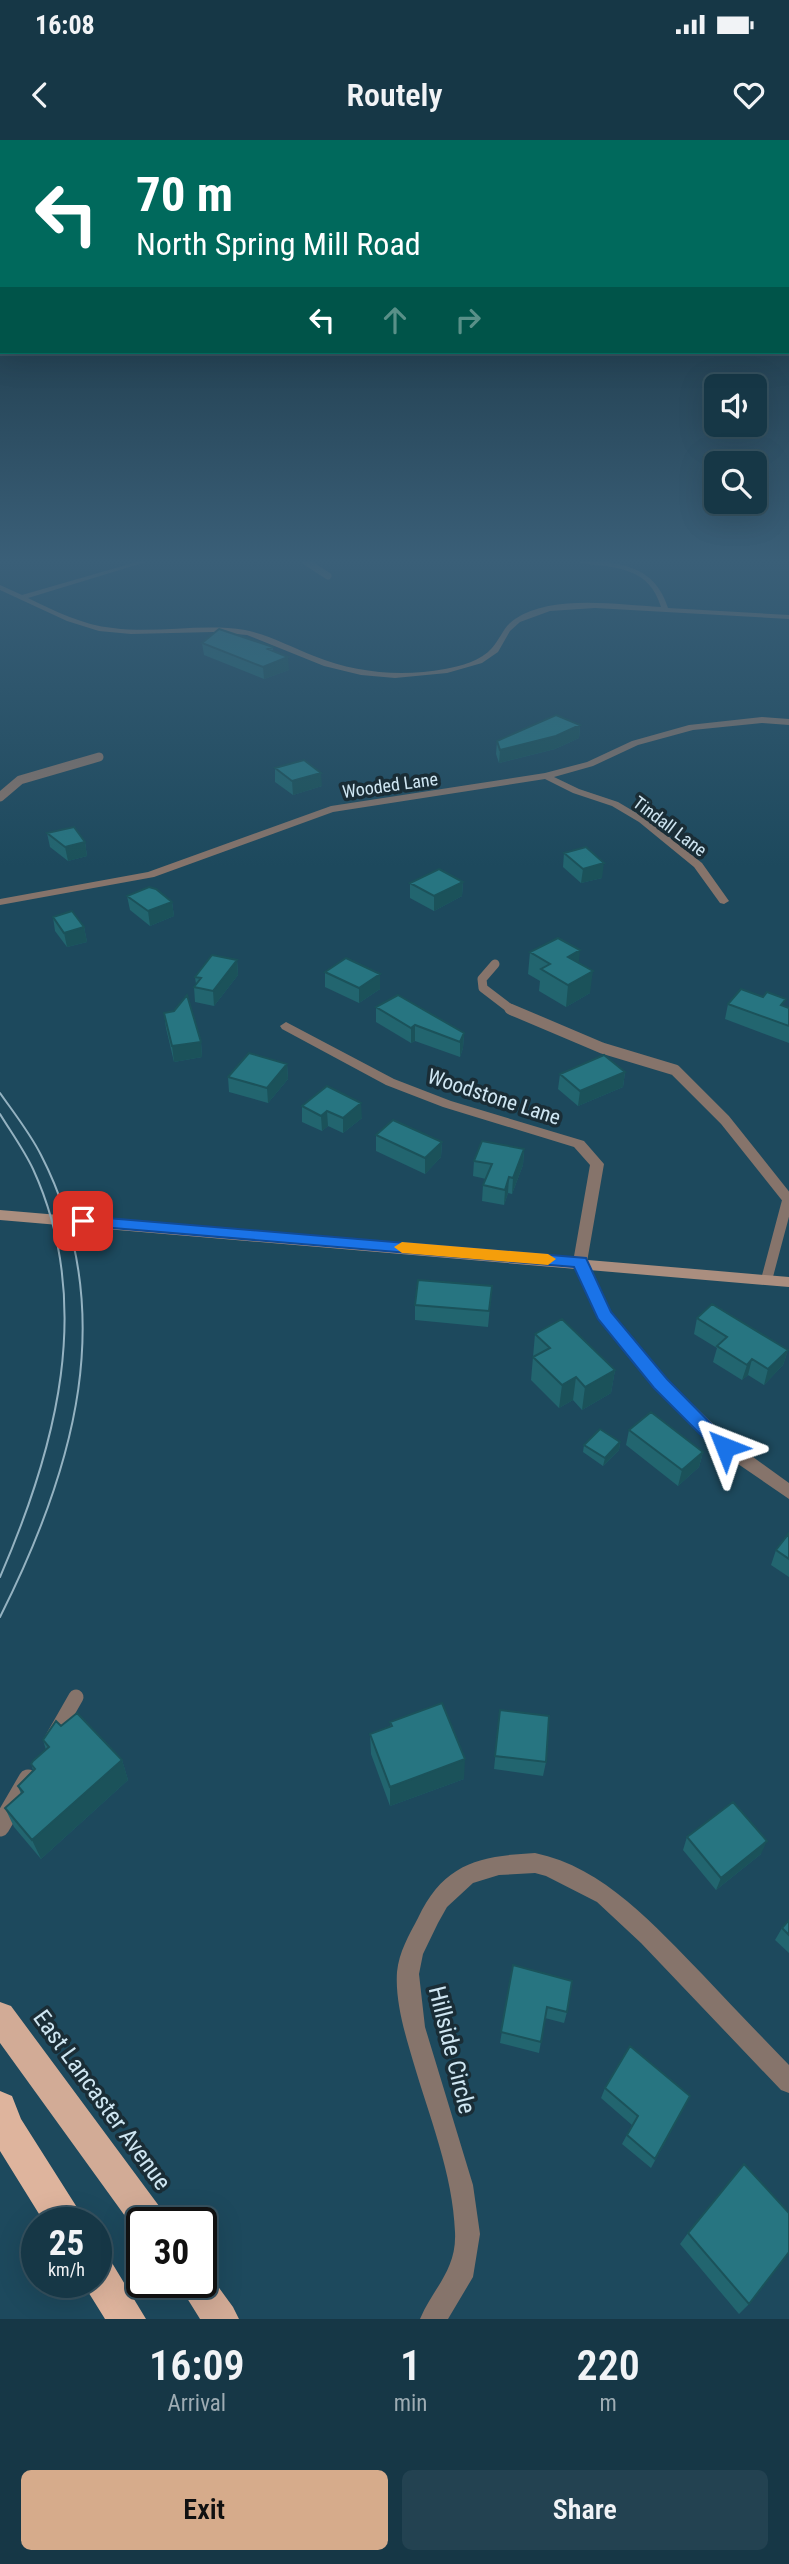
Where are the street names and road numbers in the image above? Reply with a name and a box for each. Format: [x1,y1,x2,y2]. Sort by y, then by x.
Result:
street label: Wooded Lane [341,768,439,802]
street label: Tindall Lane [629,792,711,860]
street label: Woodstone Lane [425,1064,564,1130]
street label: Hillside Circle [423,1983,481,2117]
street label: East Lancaster Avenue [27,2005,177,2195]

